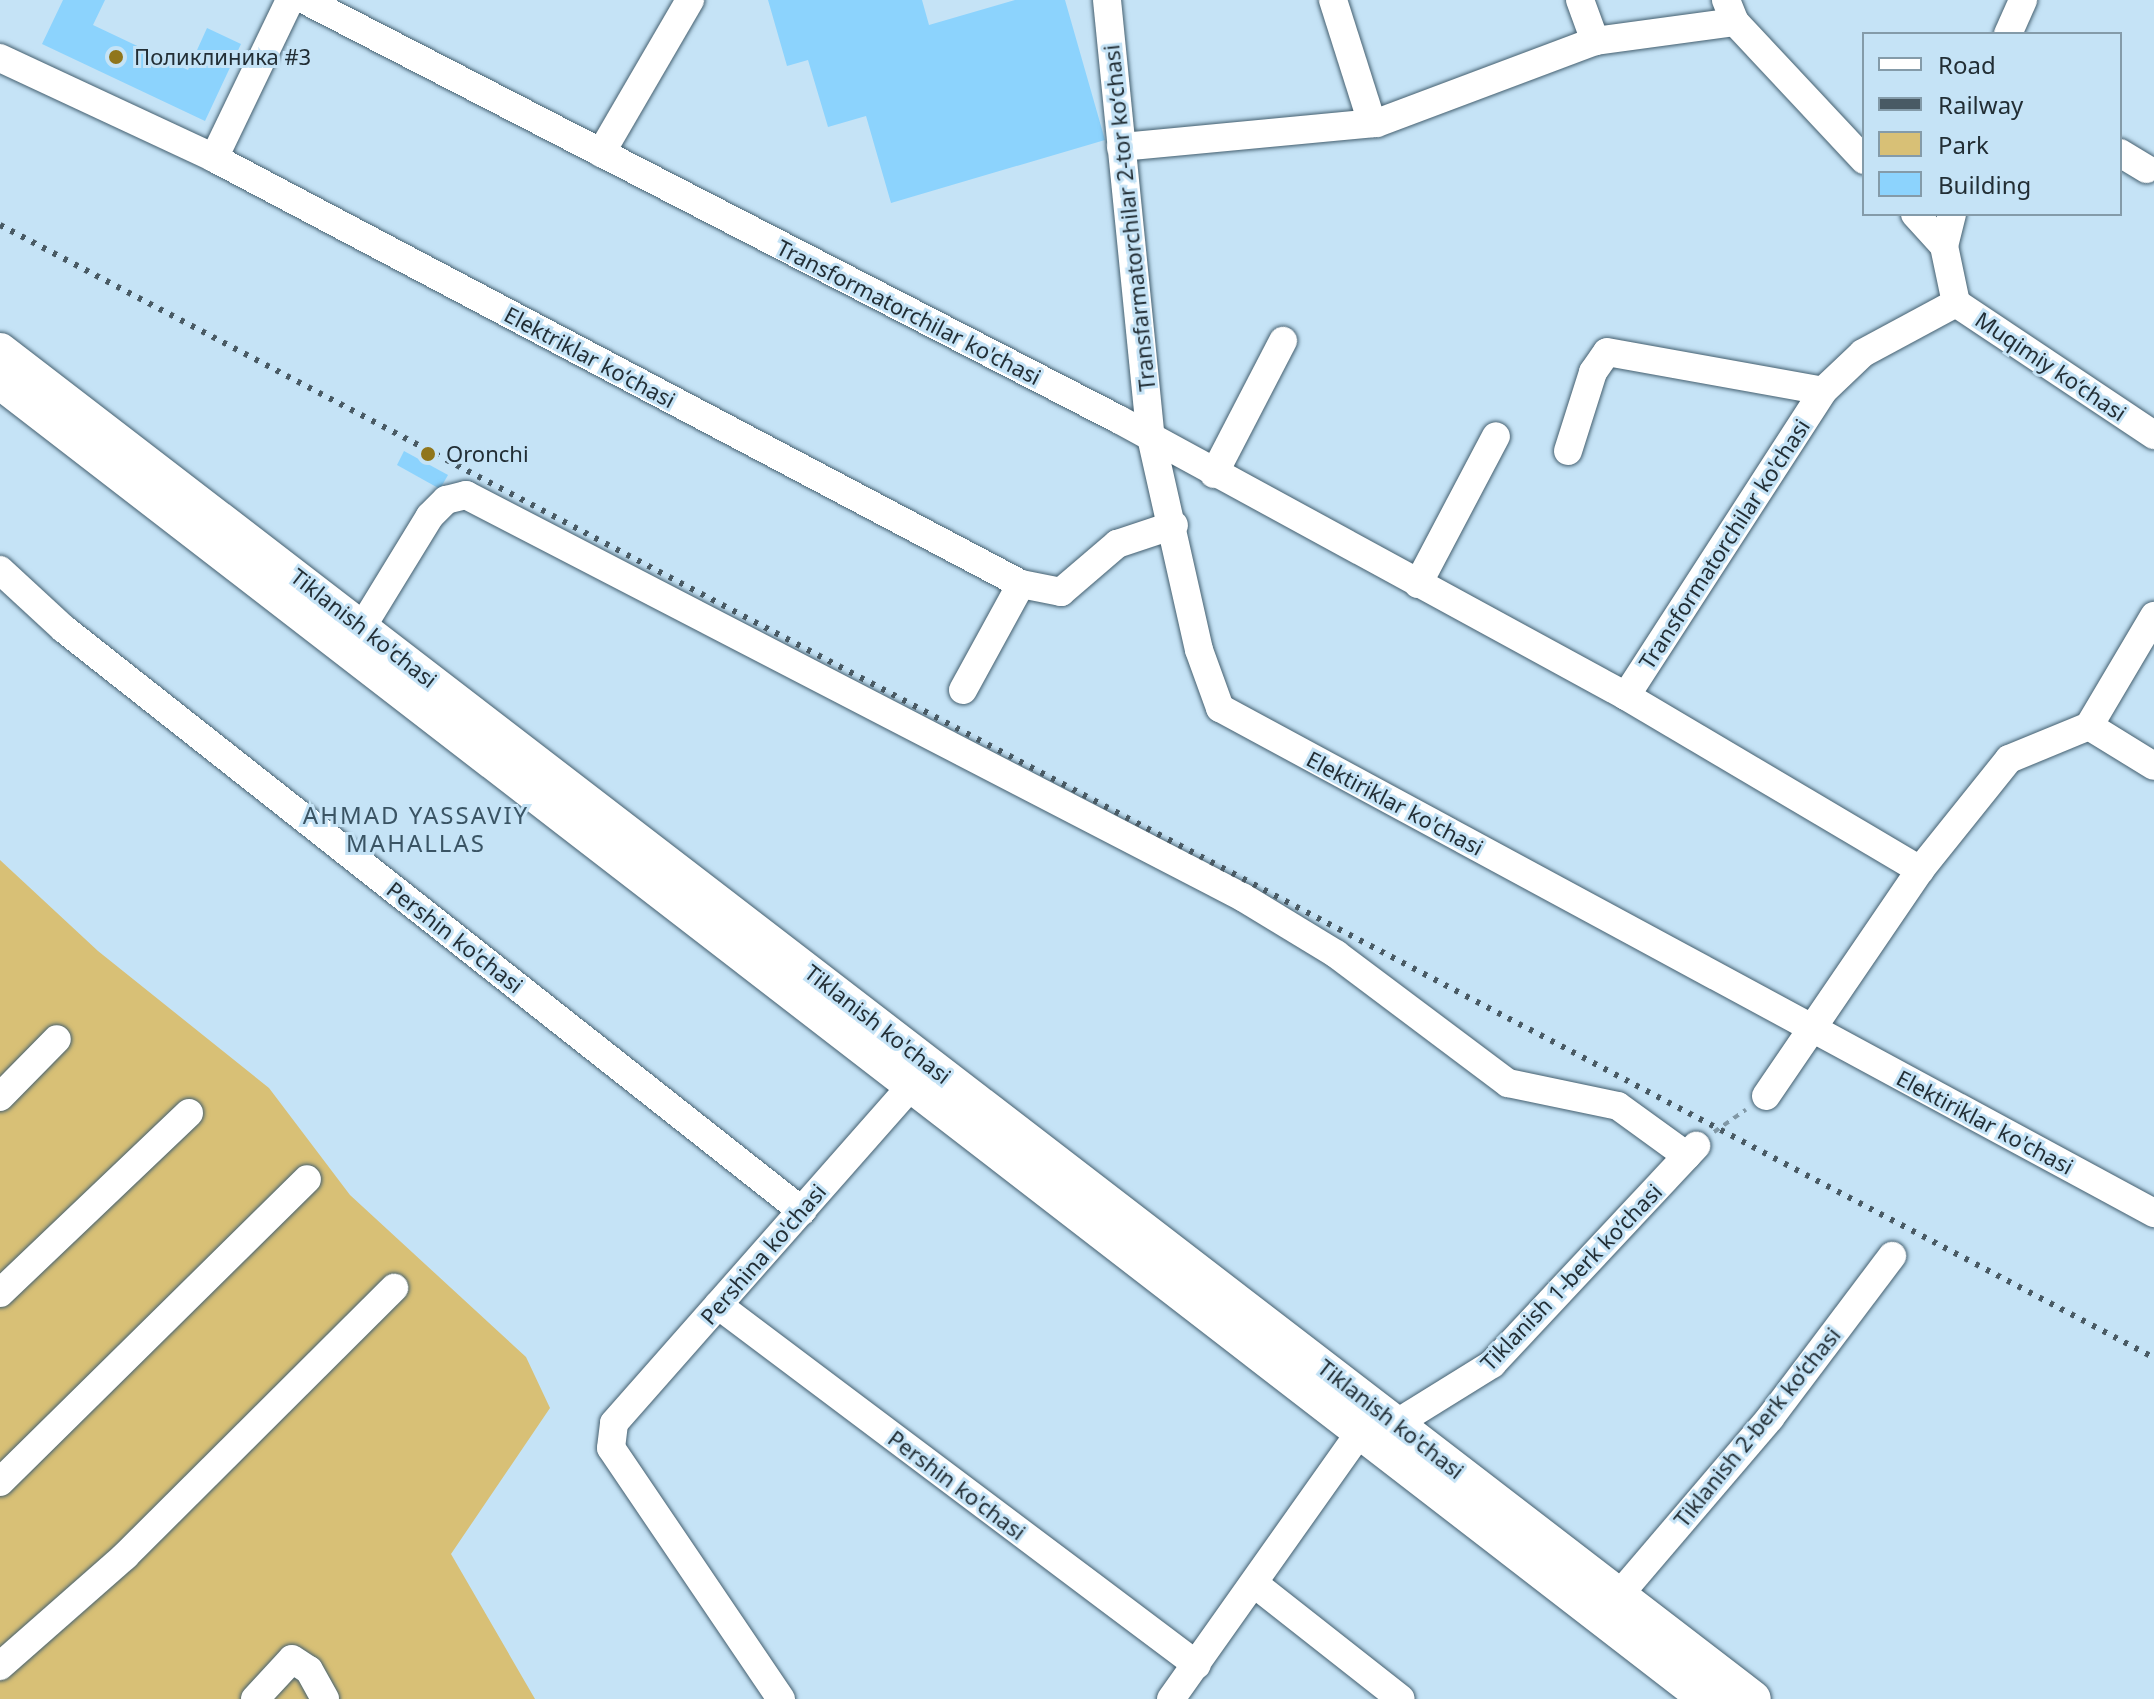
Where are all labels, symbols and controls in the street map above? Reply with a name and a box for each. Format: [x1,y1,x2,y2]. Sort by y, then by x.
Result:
legend [1862,32,2122,216]
place label: Поликлиника #3 [134,44,311,70]
street label: Transfarmatorchilar 2-tor koʻchasi [1098,44,1160,392]
marker: Поликлиника #3 [105,46,127,68]
text: Road [1938,48,1996,81]
text: Railway [1938,88,2023,121]
text: Park [1938,128,1989,161]
text: Building [1938,168,2031,201]
street label: Transformatorchilar ko'chasi [773,234,1045,390]
street label: Elektriklar ko‘chasi [500,301,680,413]
street label: Muqimiy ko‘chasi [1971,306,2131,426]
street label: Transformatorchilar ko'chasi [1633,414,1815,674]
place label: Oronchi [446,441,529,467]
marker: Oronchi [417,443,439,465]
street label: Tiklanish ko'chasi [286,563,442,693]
street label: Elektiriklar ko'chasi [1302,745,1488,861]
district label: AHMAD YASSAVIY MAHALLAS [303,801,529,857]
street label: Pershin ko'chasi [382,876,528,998]
street label: Tiklanish ko'chasi [800,959,956,1089]
street label: Elektiriklar ko'chasi [1892,1064,2078,1180]
street label: Pershina ko'chasi [695,1178,831,1330]
street label: Tiklanish 1-berk ko‘chasi [1475,1178,1667,1376]
street label: Tiklanish 2-berk ko‘chasi [1668,1322,1846,1532]
street label: Tiklanish ko'chasi [1313,1354,1469,1484]
street label: Pershin ko'chasi [883,1425,1031,1545]

